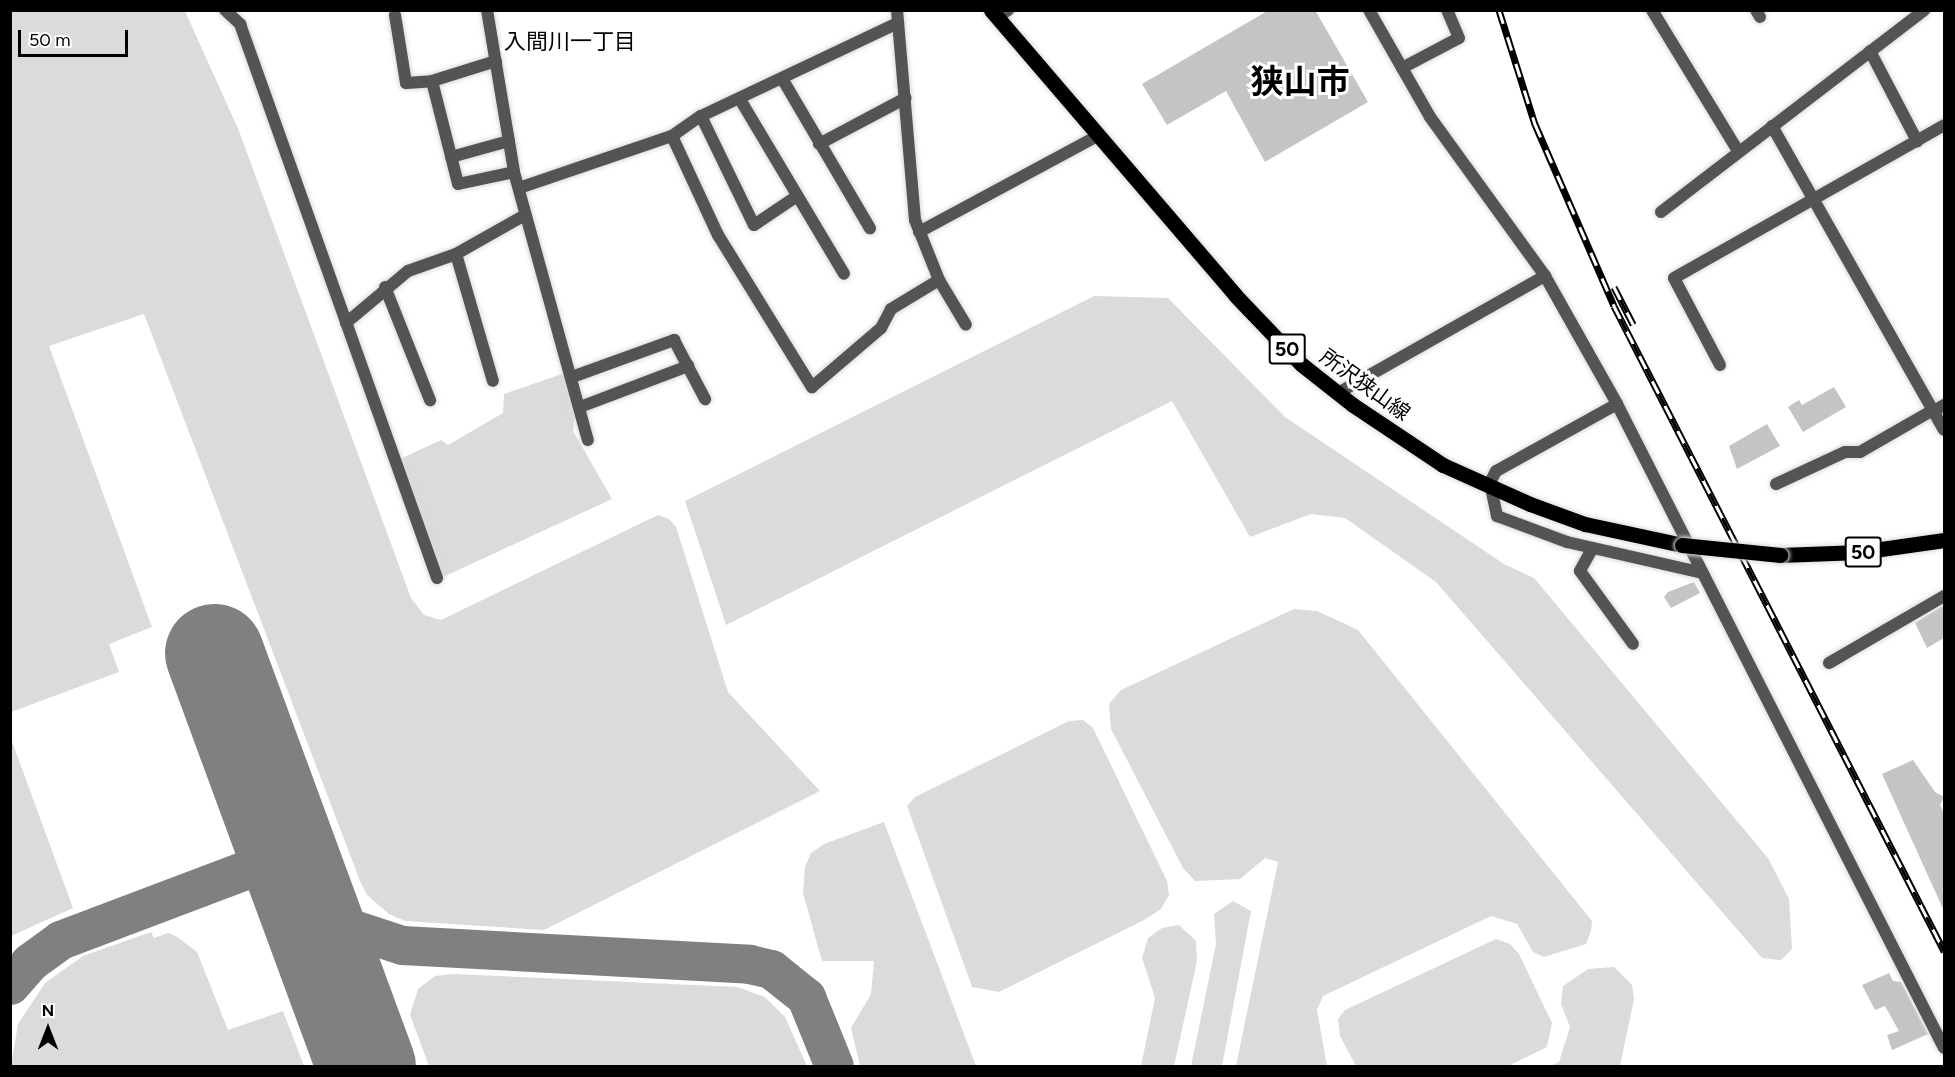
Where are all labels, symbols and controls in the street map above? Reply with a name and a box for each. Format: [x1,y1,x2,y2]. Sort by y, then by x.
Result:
scale bar [21,18,130,56]
text: 50 m [29,29,71,51]
district label: 入間川一丁目 [504,29,636,55]
district label: 狭山市 [1251,62,1349,102]
road number: 50 [1268,332,1306,366]
street label: 所沢狭山線 [1315,344,1415,426]
road number: 50 [1844,535,1882,569]
north arrow [18,999,78,1059]
text: N [42,1001,54,1020]

